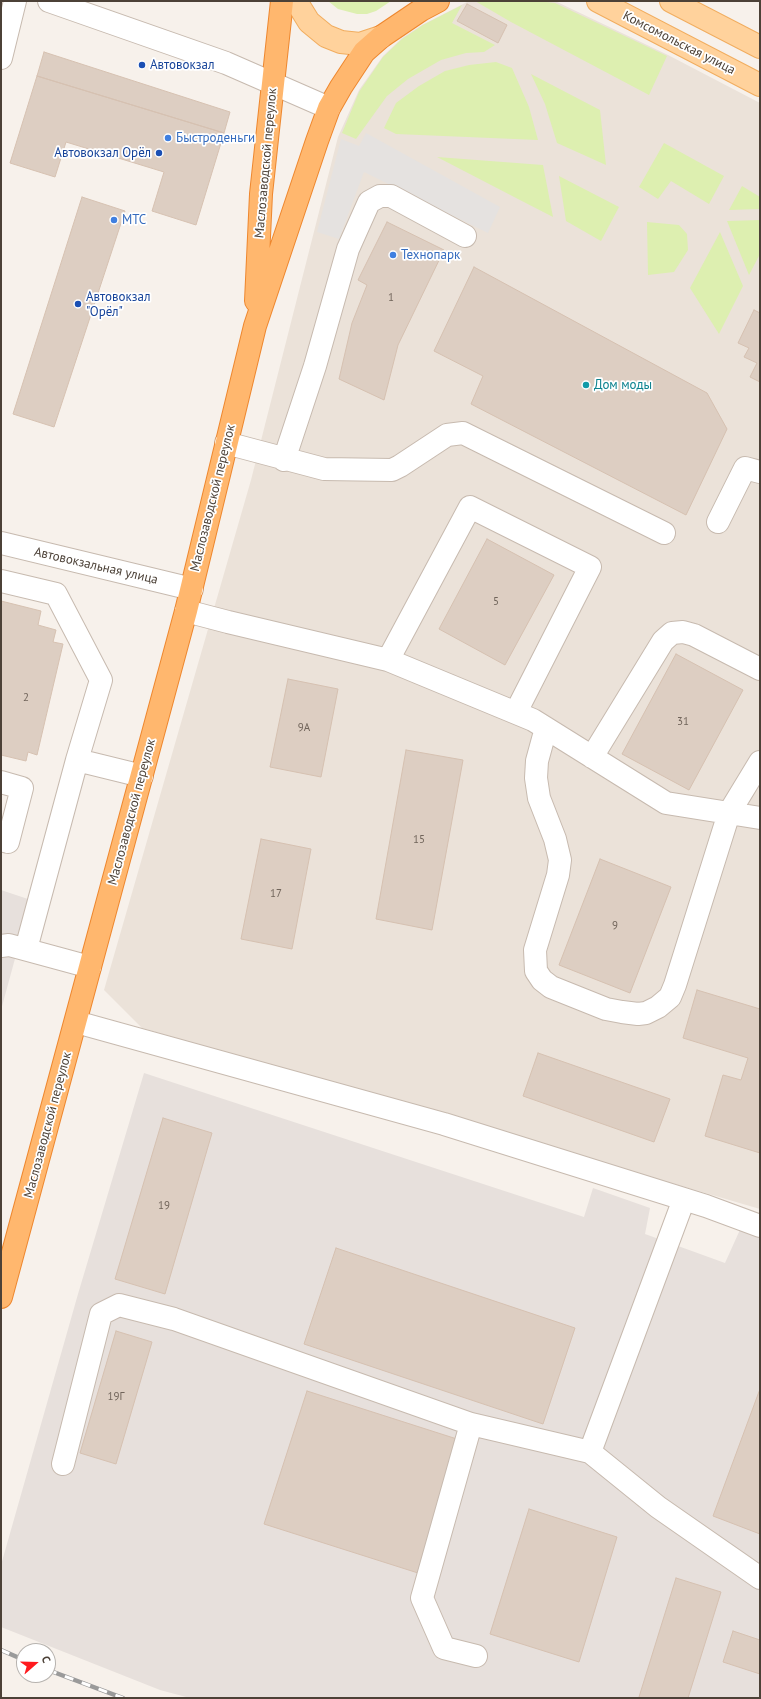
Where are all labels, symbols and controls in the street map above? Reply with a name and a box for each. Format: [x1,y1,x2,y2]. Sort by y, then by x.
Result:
street label: Комсомольская улица [620,8,738,78]
place label: Автовокзал [150,57,214,73]
marker: Автовокзал [137,60,147,70]
street label: Маслозаводской переулок [252,87,280,239]
place label: Быстроденьги [176,130,255,146]
marker: Быстроденьги [163,133,173,143]
place label: Автовокзал Орёл [54,145,151,161]
marker: Автовокзал Орёл [154,148,164,158]
place label: МТС [122,212,146,228]
marker: МТС [109,215,119,225]
place label: Технопарк [401,247,460,263]
marker: Технопарк [388,250,398,260]
place label: Автовокзал "Орёл" [86,289,150,320]
house number: 1 [388,291,394,305]
marker: Автовокзал "Орёл" [73,299,83,309]
place label: Дом моды [594,377,652,393]
marker: Дом моды [581,380,591,390]
street label: Маслозаводской переулок [187,423,239,573]
street label: Автовокзальная улица [33,544,159,588]
house number: 5 [493,595,499,609]
house number: 2 [23,691,29,705]
house number: 31 [677,715,689,729]
house number: 9А [298,721,310,735]
street label: Маслозаводской переулок [105,737,159,887]
house number: 15 [413,833,425,847]
house number: 17 [270,887,282,901]
house number: 9 [612,919,618,933]
street label: Маслозаводской переулок [21,1050,75,1200]
house number: 19 [158,1199,170,1213]
house number: 19Г [108,1390,124,1404]
north arrow [16,1643,56,1683]
text: С [39,1654,54,1665]

